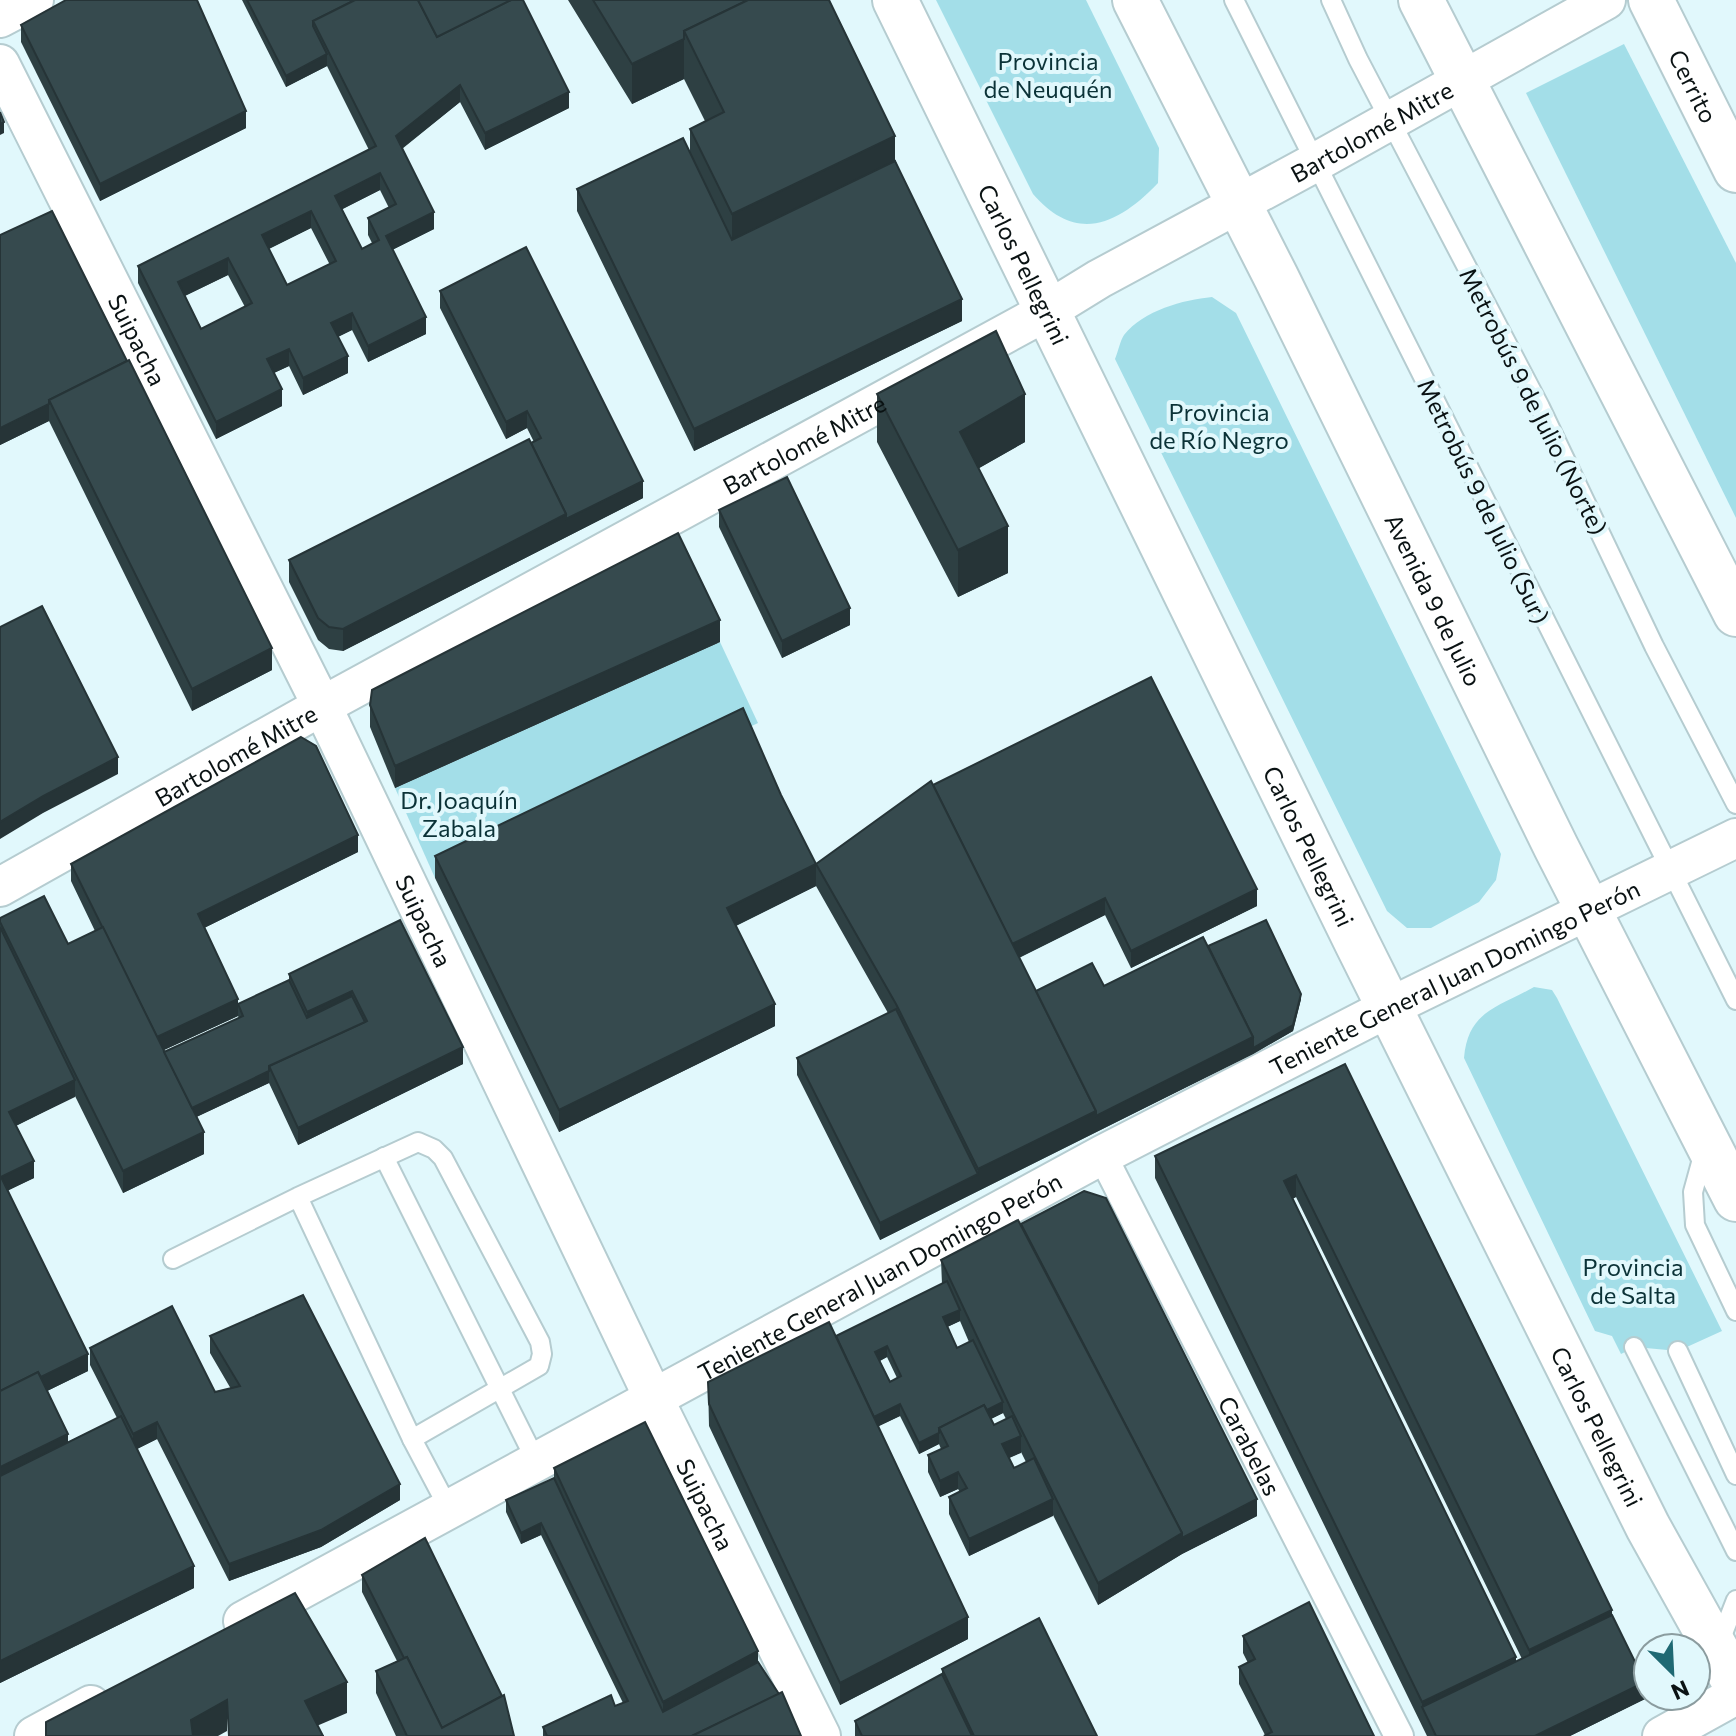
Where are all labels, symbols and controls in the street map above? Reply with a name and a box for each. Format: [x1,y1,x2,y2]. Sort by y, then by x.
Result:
street label: Cerrito [1663,44,1724,127]
park label: Provincia de Neuquén [983,46,1113,103]
street label: Bartolomé Mitre [1285,74,1458,188]
street label: Carlos Pellegrini [973,179,1076,349]
street label: Metrobús 9 de Julio (Norte) [1454,263,1614,539]
street label: Suipacha [103,289,173,390]
street label: Metrobús 9 de Julio (Sur) [1412,374,1556,628]
street label: Bartolomé Mitre [717,387,890,500]
park label: Provincia de Río Negro [1149,397,1289,454]
street label: Avenida 9 de Julio [1380,508,1489,690]
street label: Bartolomé Mitre [149,698,321,812]
street label: Carlos Pellegrini [1258,761,1361,931]
park label: Dr. Joaquín Zabala [400,785,518,842]
street label: Suipacha [390,870,459,971]
street label: Teniente General Juan Domingo Perón [1264,873,1644,1081]
street label: Teniente General Juan Domingo Perón [693,1165,1066,1386]
park label: Provincia de Salta [1583,1252,1683,1309]
street label: Carlos Pellegrini [1546,1341,1650,1511]
street label: Carabelas [1213,1391,1288,1500]
street label: Suipacha [671,1454,741,1555]
north arrow [1632,1632,1712,1712]
text: N [1667,1675,1693,1706]

